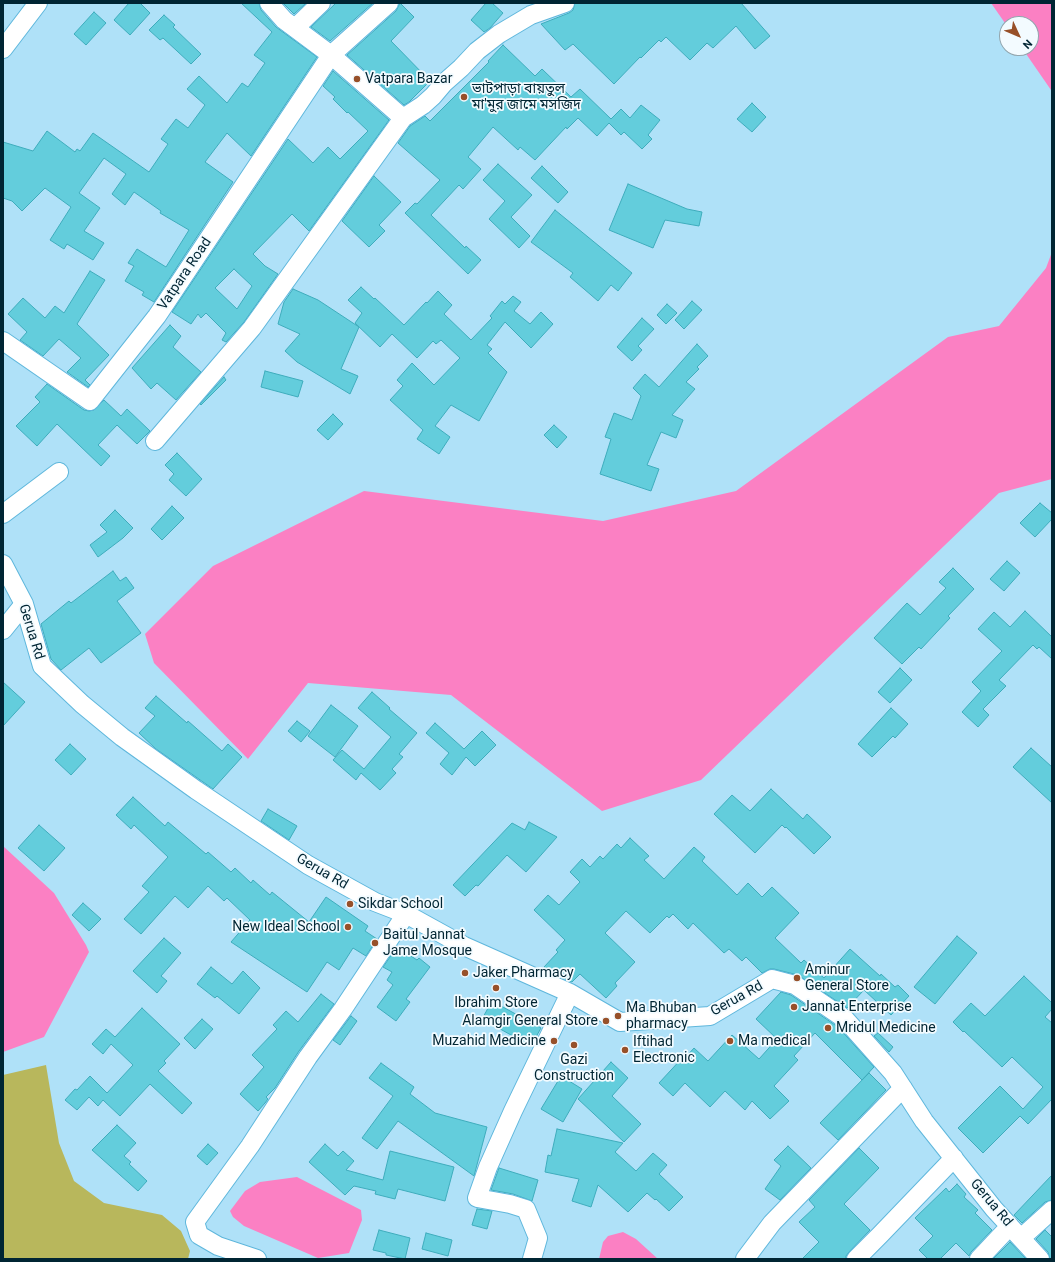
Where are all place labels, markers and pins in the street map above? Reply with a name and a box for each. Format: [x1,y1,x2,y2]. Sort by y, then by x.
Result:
place label: Vatpara Bazar [365,71,452,87]
marker: Vatpara Bazar [352,74,362,84]
place label: ভাটপাড়া বায়তুল মা'মুর জামে মসজিদ [472,81,581,114]
marker: ভাটপাড়া বায়তুল মা'মুর জামে মসজিদ [459,92,469,102]
place label: Sikdar School [358,896,443,912]
marker: Sikdar School [345,899,355,909]
place label: New Ideal School [232,919,340,935]
marker: New Ideal School [343,922,353,932]
place label: Baitul Jannat Jame Mosque [383,927,472,960]
marker: Baitul Jannat Jame Mosque [370,938,380,948]
place label: Aminur General Store [805,962,889,994]
place label: Jaker Pharmacy [473,965,574,981]
marker: Jaker Pharmacy [460,968,470,978]
marker: Aminur General Store [792,973,802,983]
marker: Ibrahim Store [491,983,501,993]
place label: Ibrahim Store [454,995,538,1011]
place label: Jannat Enterprise [802,999,912,1015]
place label: Ma Bhuban pharmacy [626,1000,697,1032]
marker: Jannat Enterprise [789,1002,799,1012]
marker: Ma Bhuban pharmacy [613,1011,623,1021]
place label: Alamgir General Store [462,1013,598,1029]
marker: Alamgir General Store [601,1016,611,1026]
place label: Mridul Medicine [836,1020,936,1036]
marker: Mridul Medicine [823,1023,833,1033]
place label: Muzahid Medicine [432,1033,546,1049]
place label: Ma medical [738,1033,811,1049]
place label: Iftihad Electronic [633,1034,695,1066]
marker: Muzahid Medicine [549,1036,559,1046]
marker: Ma medical [725,1036,735,1046]
marker: Gazi Construction [569,1040,579,1050]
marker: Iftihad Electronic [620,1045,630,1055]
place label: Gazi Construction [534,1052,614,1084]

